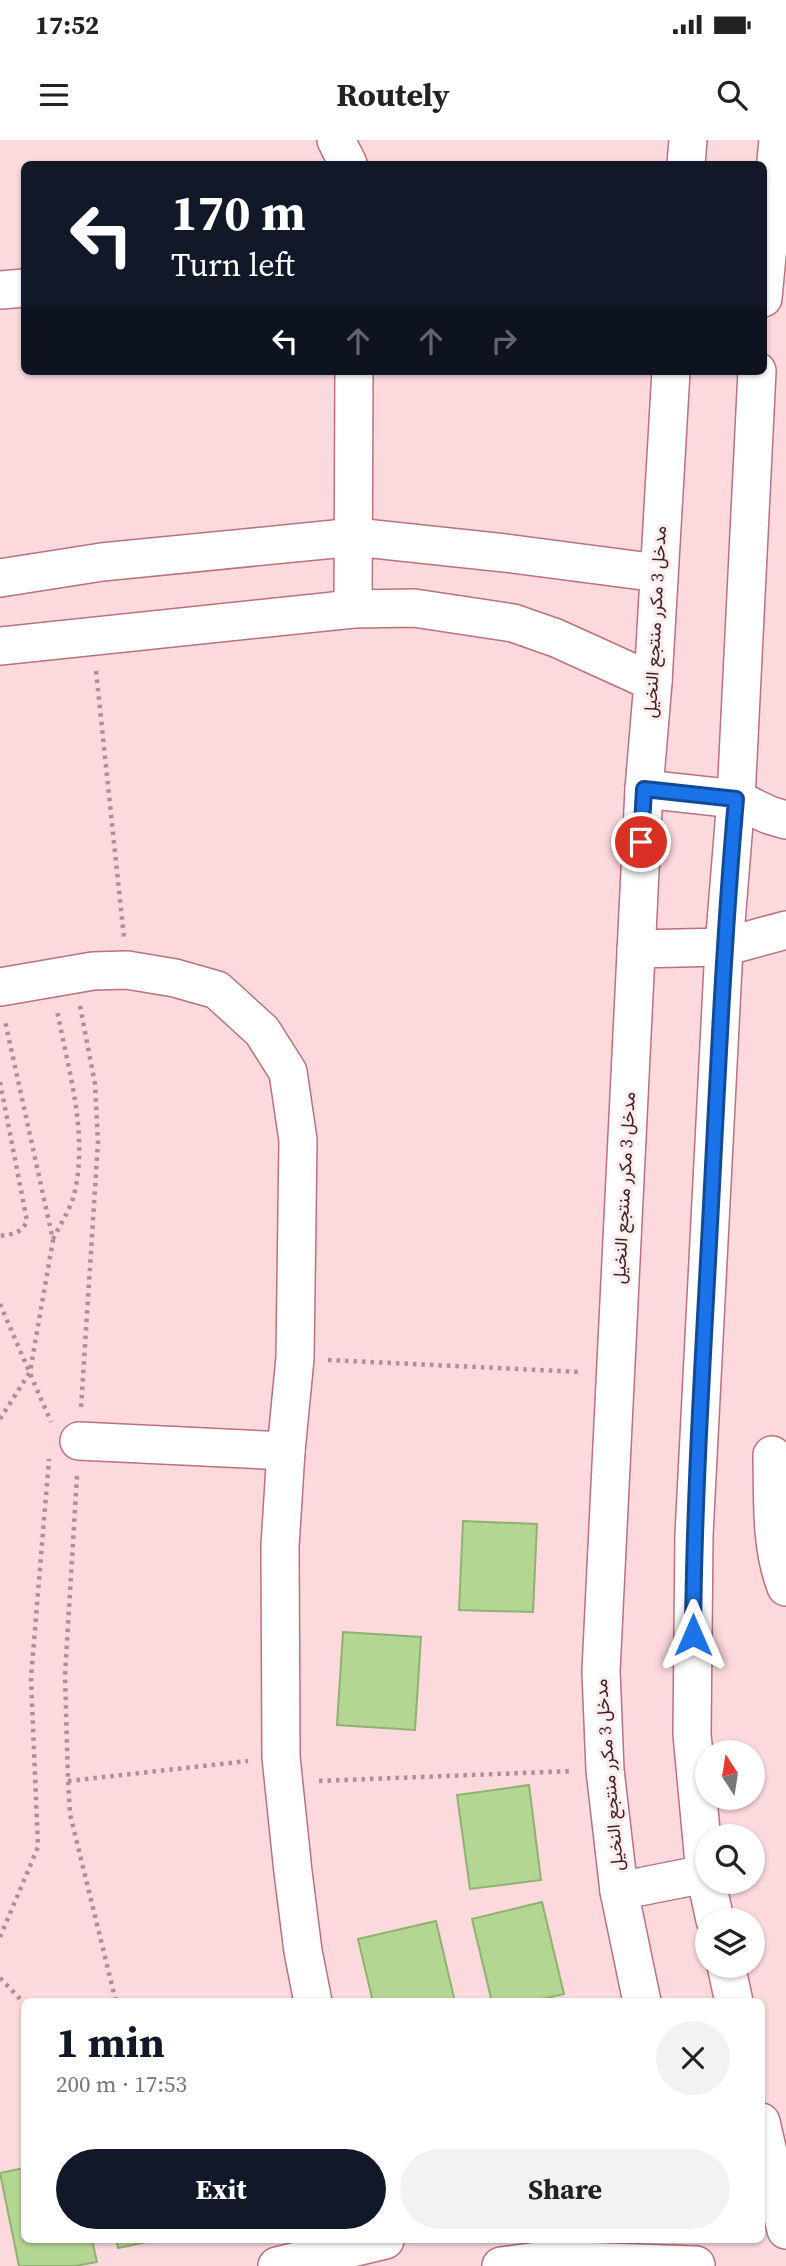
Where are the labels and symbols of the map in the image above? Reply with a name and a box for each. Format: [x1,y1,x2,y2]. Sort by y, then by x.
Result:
street label: مدخل 3 مكرر منتجع النخيل [637,525,672,719]
pin [611,812,671,872]
street label: مدخل 3 مكرر منتجع النخيل [606,1091,641,1285]
position arrow [656,1598,730,1672]
street label: مدخل 3 مكرر منتجع النخيل [588,1678,629,1872]
north arrow [695,1740,765,1810]

